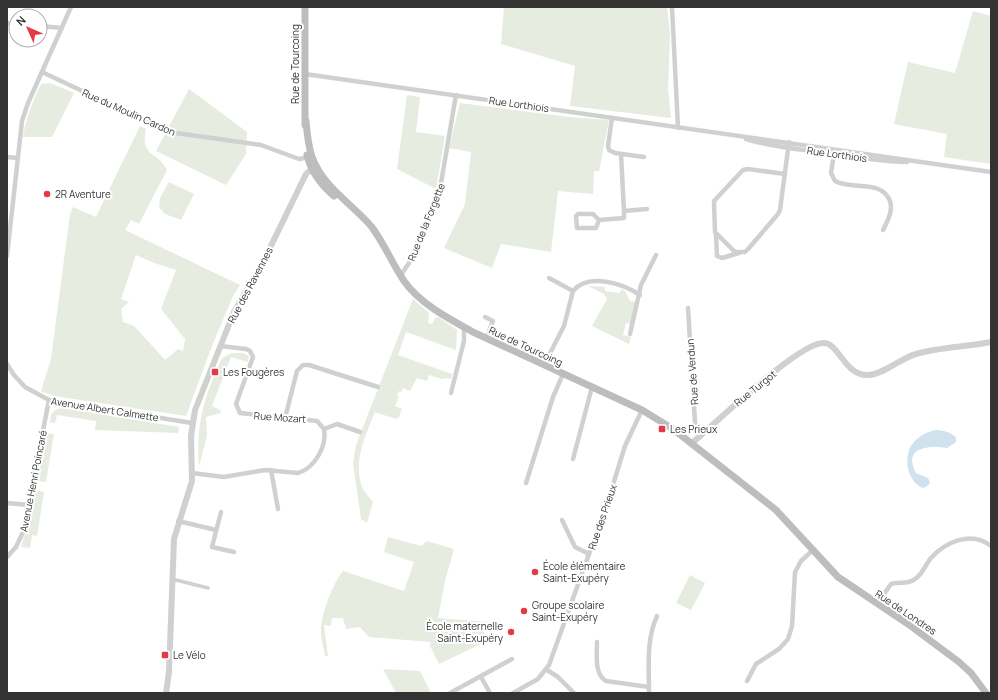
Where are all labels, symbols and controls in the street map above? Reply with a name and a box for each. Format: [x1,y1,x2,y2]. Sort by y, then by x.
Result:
north arrow [8,8,48,48]
text: N [12,12,29,29]
street label: Rue de Tourcoing [288,24,302,104]
street label: Rue du Moulin Cardon [80,85,178,139]
street label: Rue Lorthiois [488,93,550,115]
street label: Rue Lorthiois [806,143,868,165]
street label: Rue de la Forgette [404,181,448,263]
place label: 2R Aventure [55,187,111,201]
marker: 2R Aventure [42,189,52,199]
street label: Rue des Ravennes [224,244,276,326]
street label: Rue de Tourcoing [487,323,565,369]
street label: Rue de Verdun [683,338,701,406]
place label: Les Fougères [223,365,284,379]
marker: Les Fougères [210,367,220,377]
street label: Rue Turgot [731,367,779,409]
street label: Avenue Albert Calmette [50,394,160,424]
street label: Rue Mozart [253,408,307,426]
place label: Les Prieux [670,422,718,436]
marker: Les Prieux [657,424,667,434]
street label: Avenue Henri Poincaré [16,429,50,533]
street label: Rue des Prieux [584,482,620,552]
place label: École élémentaire Saint-Exupéry [543,559,626,585]
marker: École élémentaire Saint-Exupéry [530,567,540,577]
street label: Rue de Londres [873,586,939,638]
place label: Groupe scolaire Saint-Exupéry [532,598,604,624]
marker: Groupe scolaire Saint-Exupéry [519,606,529,616]
place label: École maternelle Saint-Exupéry [426,619,504,645]
marker: École maternelle Saint-Exupéry [506,627,516,637]
place label: Le Vélo [173,648,206,662]
marker: Le Vélo [160,650,170,660]

